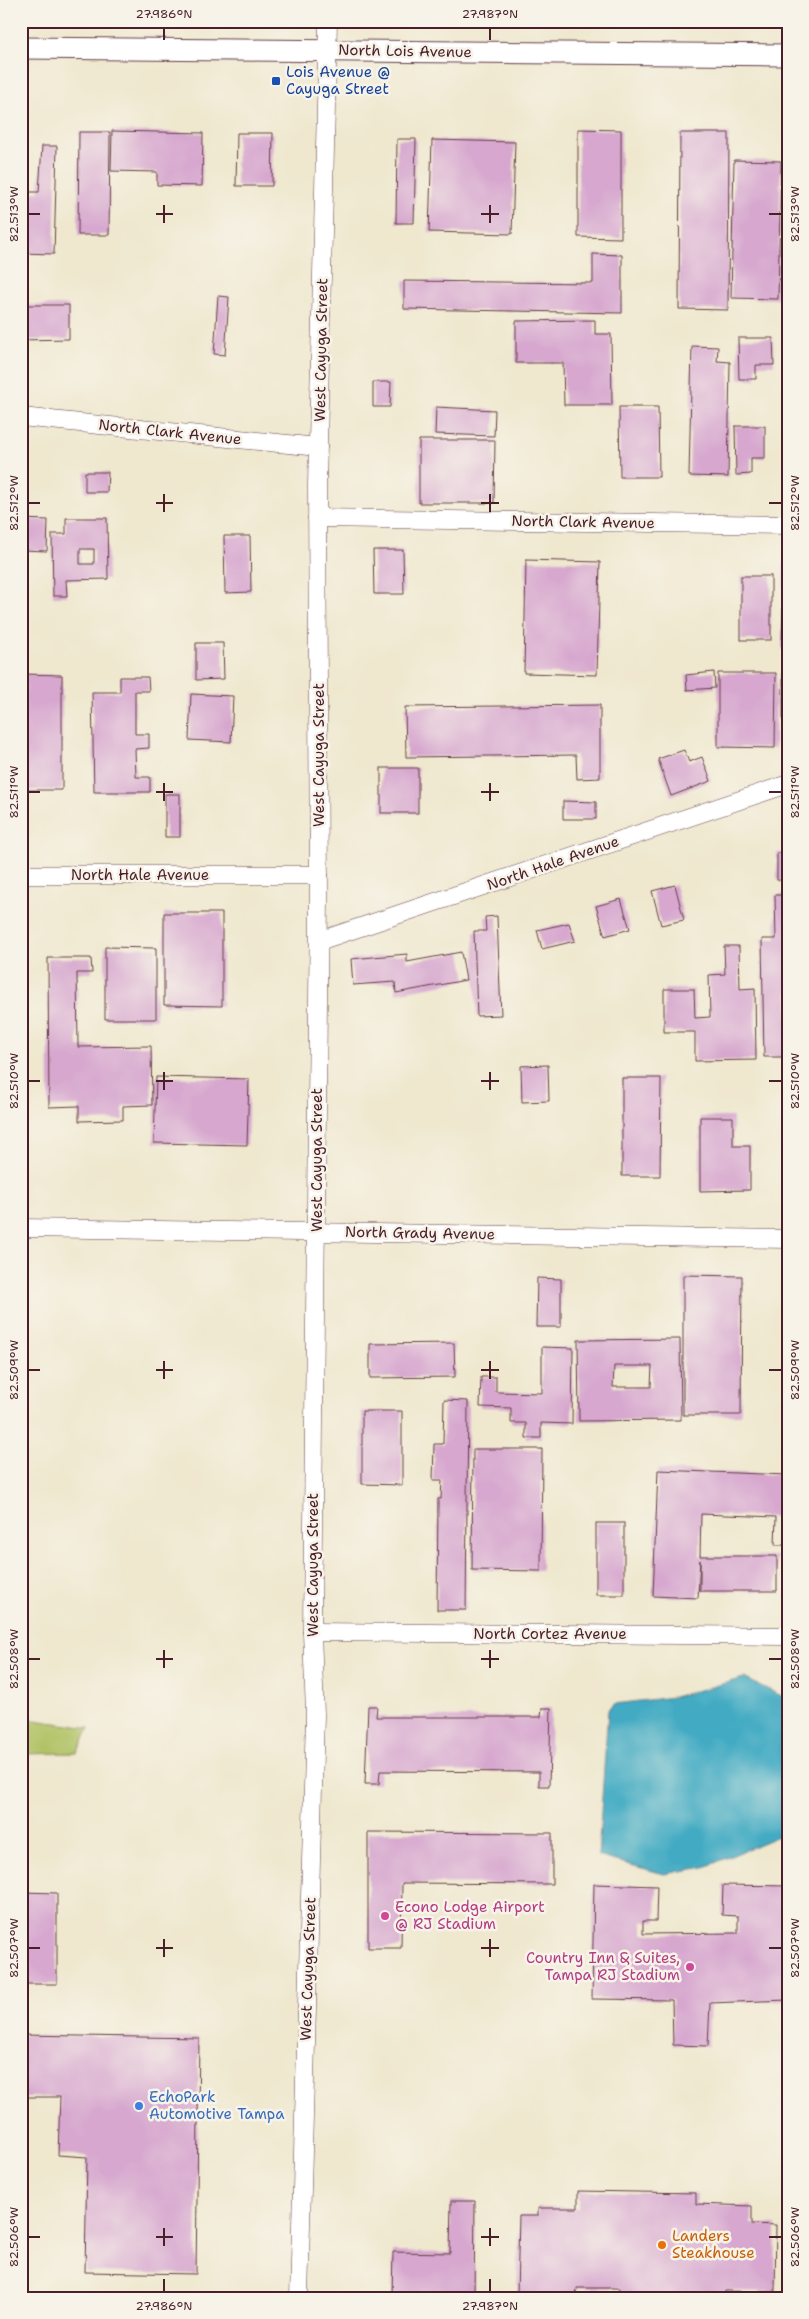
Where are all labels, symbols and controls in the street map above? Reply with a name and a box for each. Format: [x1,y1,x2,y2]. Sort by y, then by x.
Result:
text: 27.986°N [136,6,192,22]
text: 27.987°N [462,6,518,22]
street label: North Lois Avenue [338,40,472,62]
place label: Lois Avenue @ Cayuga Street [286,62,390,99]
marker: Lois Avenue @ Cayuga Street [270,75,282,87]
text: 82.513°W [6,186,22,242]
text: 82.513°W [787,186,803,242]
street label: West Cayuga Street [310,278,332,422]
street label: North Clark Avenue [98,415,242,449]
text: 82.512°W [6,475,22,531]
text: 82.512°W [787,475,803,531]
street label: North Clark Avenue [511,511,655,533]
street label: West Cayuga Street [309,683,329,827]
text: 82.511°W [6,765,22,819]
text: 82.511°W [787,765,803,819]
street label: North Hale Avenue [484,831,622,895]
street label: North Hale Avenue [71,865,209,885]
text: 82.510°W [6,1053,22,1109]
text: 82.510°W [787,1053,803,1109]
street label: West Cayuga Street [307,1088,327,1232]
street label: North Grady Avenue [345,1222,495,1244]
text: 82.509°W [6,1340,22,1400]
text: 82.509°W [787,1340,803,1400]
street label: West Cayuga Street [303,1493,323,1637]
street label: North Cortez Avenue [473,1624,627,1644]
text: 82.508°W [6,1629,22,1689]
text: 82.508°W [787,1629,803,1689]
street label: West Cayuga Street [295,1897,321,2041]
place label: Econo Lodge Airport @ RJ Stadium [395,1897,545,1934]
marker: Econo Lodge Airport @ RJ Stadium [379,1910,391,1922]
text: 82.507°W [6,1918,22,1978]
text: 82.507°W [787,1918,803,1978]
place label: Country Inn & Suites, Tampa RJ Stadium [526,1948,680,1985]
marker: Country Inn & Suites, Tampa RJ Stadium [684,1961,696,1973]
place label: EchoPark Automotive Tampa [149,2087,285,2124]
marker: EchoPark Automotive Tampa [133,2100,145,2112]
text: 82.506°W [6,2207,22,2267]
text: 82.506°W [787,2207,803,2267]
place label: Landers Steakhouse [672,2226,755,2263]
marker: Landers Steakhouse [656,2239,668,2251]
text: 27.986°N [136,2298,192,2314]
text: 27.987°N [462,2298,518,2314]

